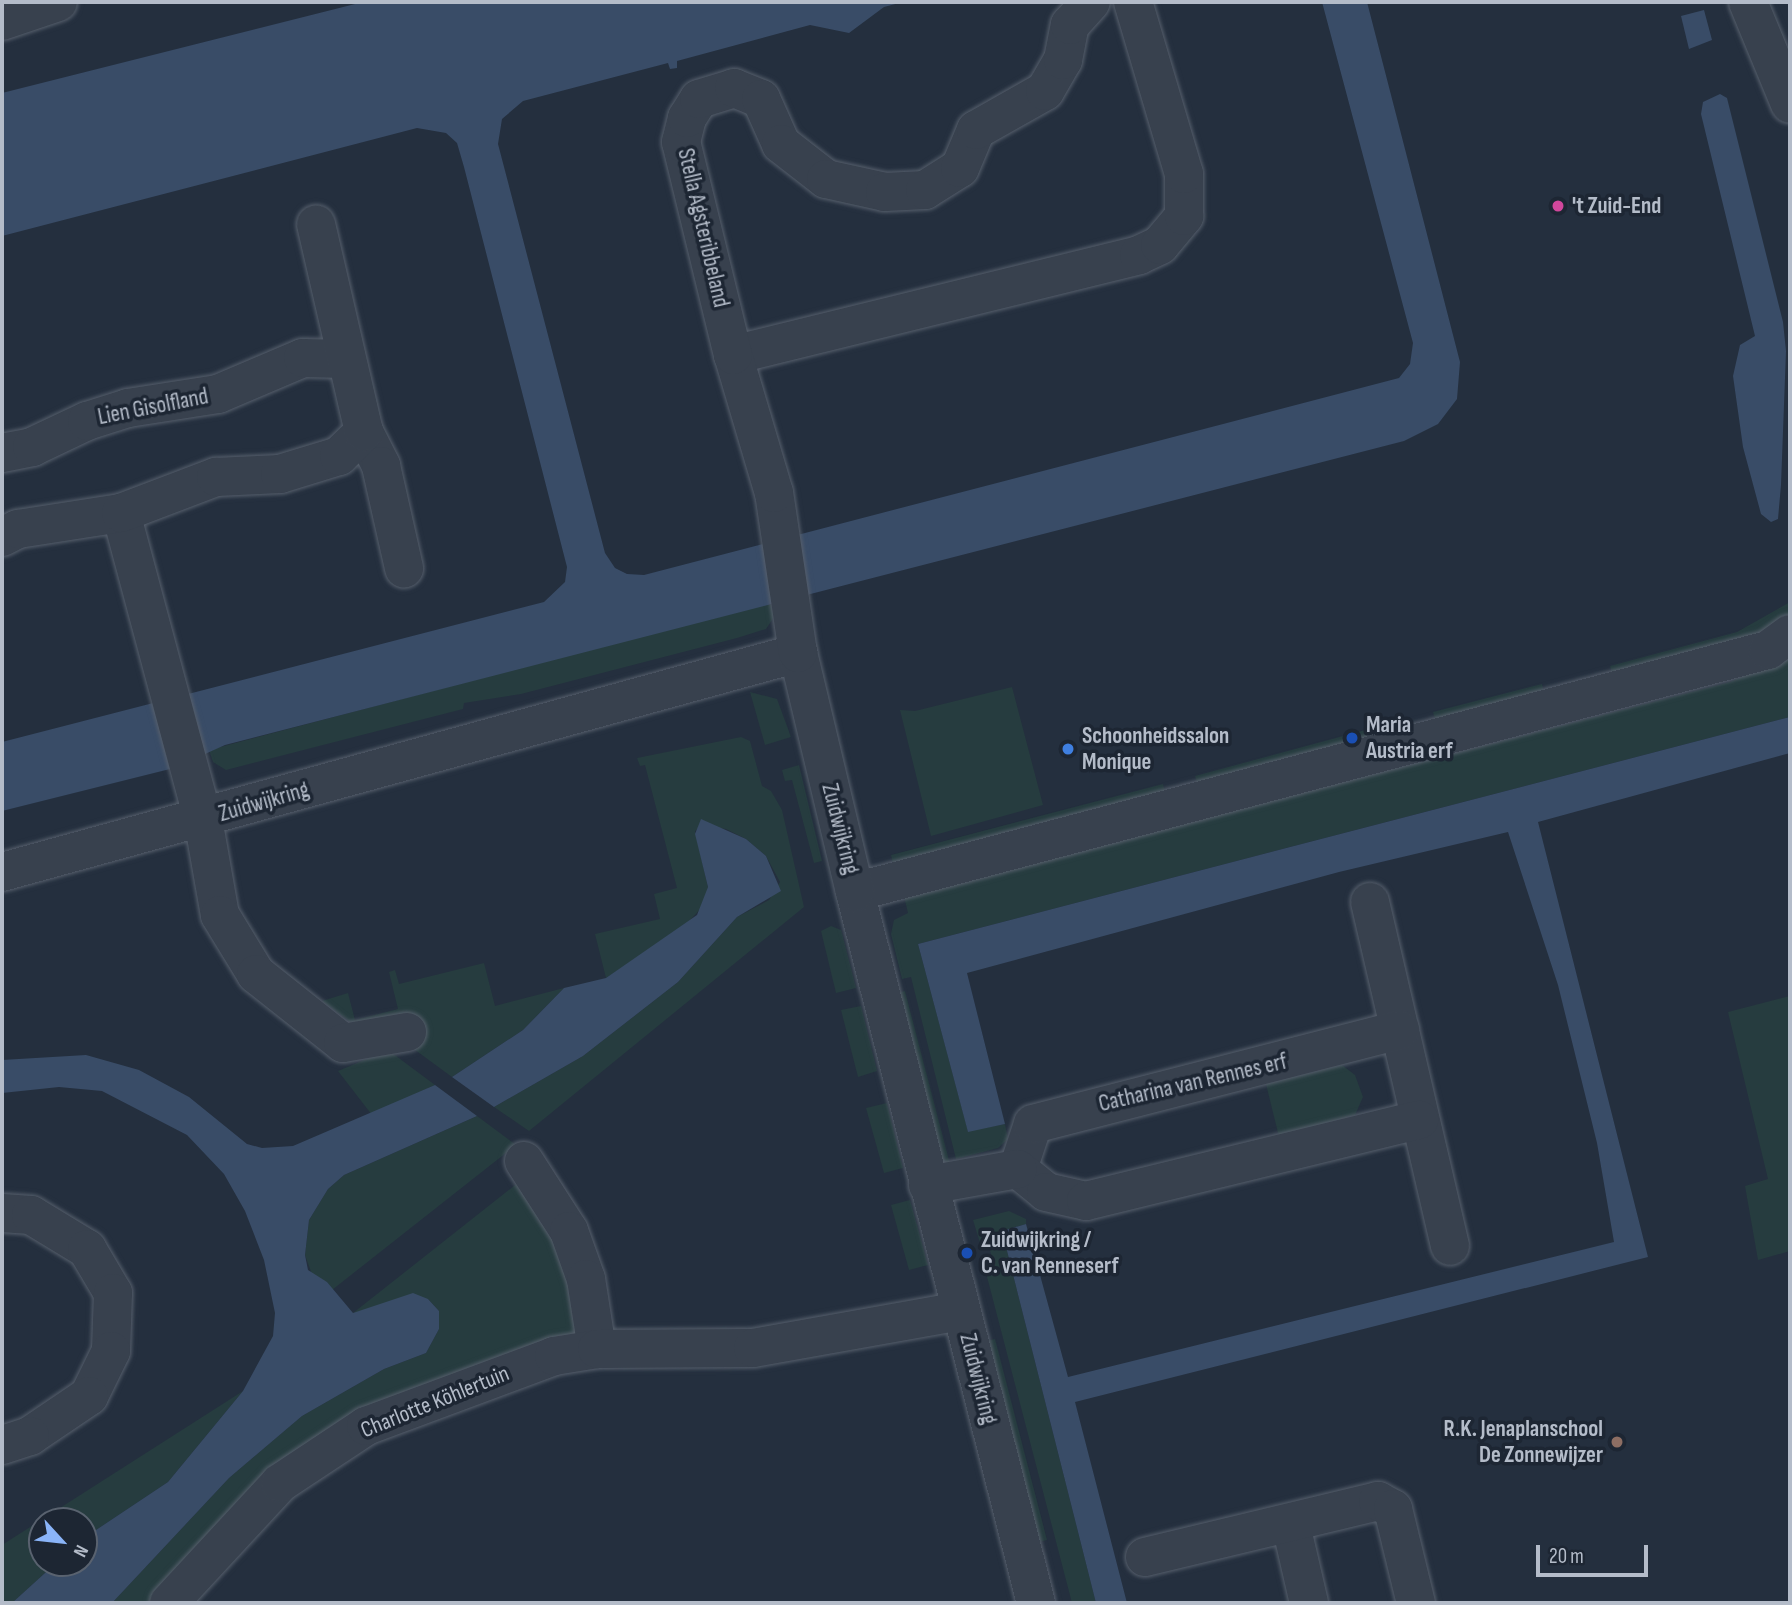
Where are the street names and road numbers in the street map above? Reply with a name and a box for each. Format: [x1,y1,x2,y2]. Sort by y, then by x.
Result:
street label: Stella Agsteribbeland [671,146,735,310]
street label: Lien Gisolfland [96,383,210,431]
street label: Zuidwijkring [216,776,312,828]
street label: Zuidwijkring [815,781,865,877]
street label: Catharina van Rennes erf [1096,1048,1290,1118]
street label: Zuidwijkring [953,1331,1003,1427]
street label: Charlotte Köhlertuin [357,1360,513,1444]

